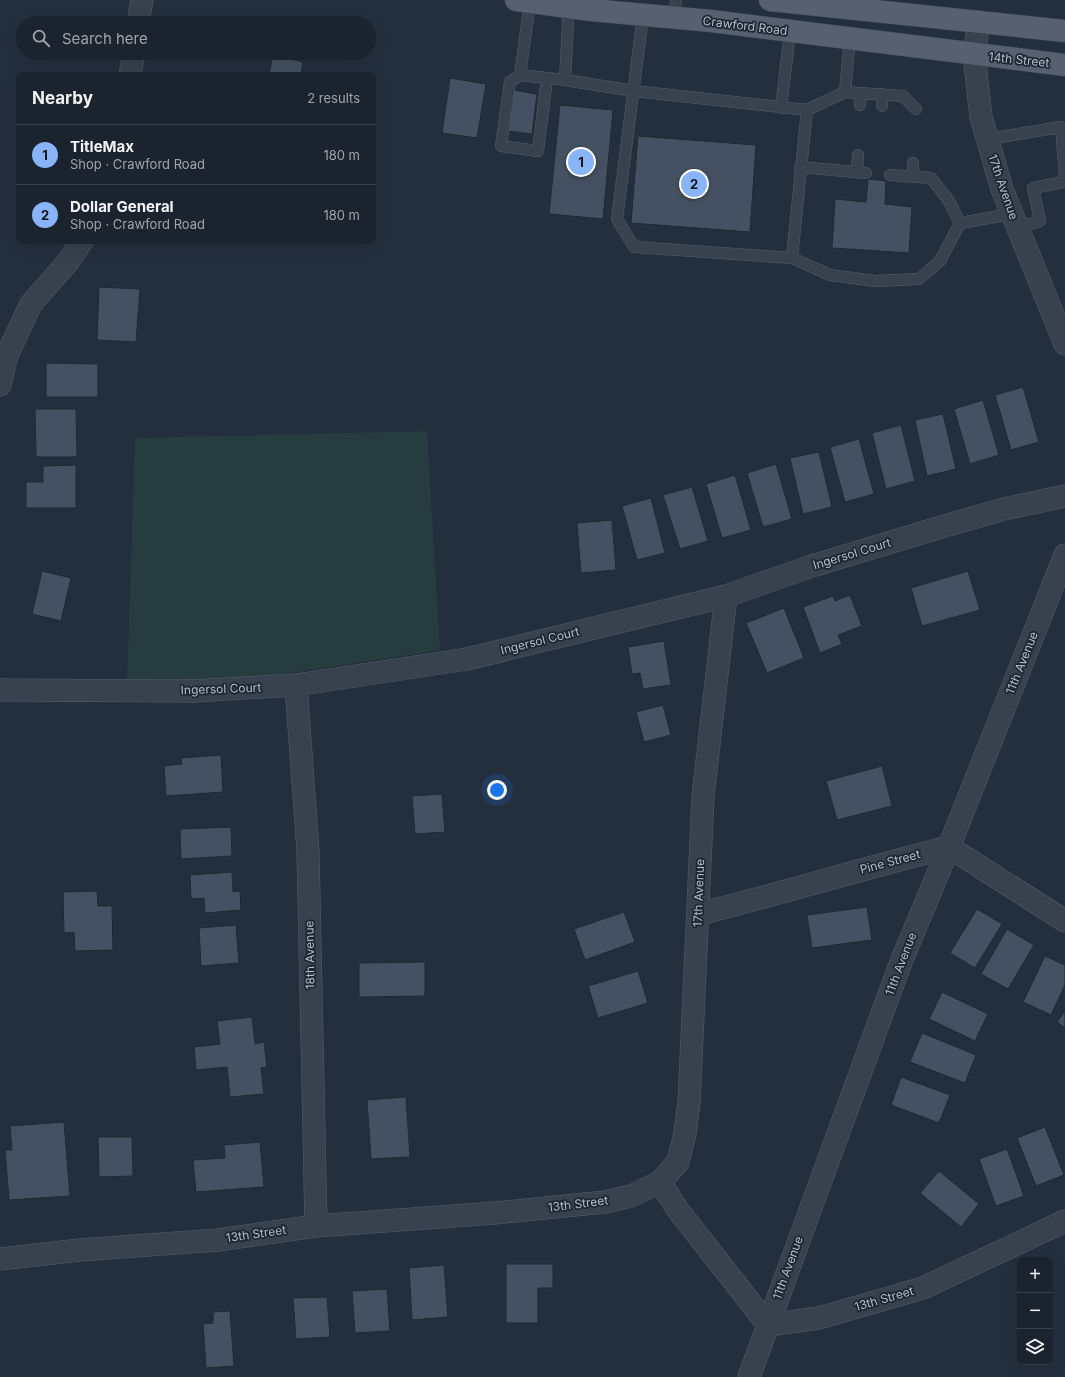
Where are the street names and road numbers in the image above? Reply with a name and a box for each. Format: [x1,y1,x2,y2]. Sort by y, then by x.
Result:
street label: Crawford Road [702,13,788,38]
street label: 14th Street [988,49,1050,70]
street label: 17th Avenue [985,152,1022,222]
street label: Ingersol Court [811,535,893,572]
street label: Ingersol Court [499,623,581,658]
street label: 11th Avenue [1002,629,1041,696]
street label: Ingersol Court [180,680,262,697]
street label: Pine Street [858,846,922,877]
street label: 17th Avenue [690,859,707,927]
street label: 18th Avenue [301,920,318,990]
street label: 11th Avenue [882,930,919,998]
street label: 13th Street [547,1192,609,1215]
street label: 13th Street [225,1222,287,1245]
street label: 11th Avenue [769,1234,806,1302]
street label: 13th Street [853,1283,915,1314]

